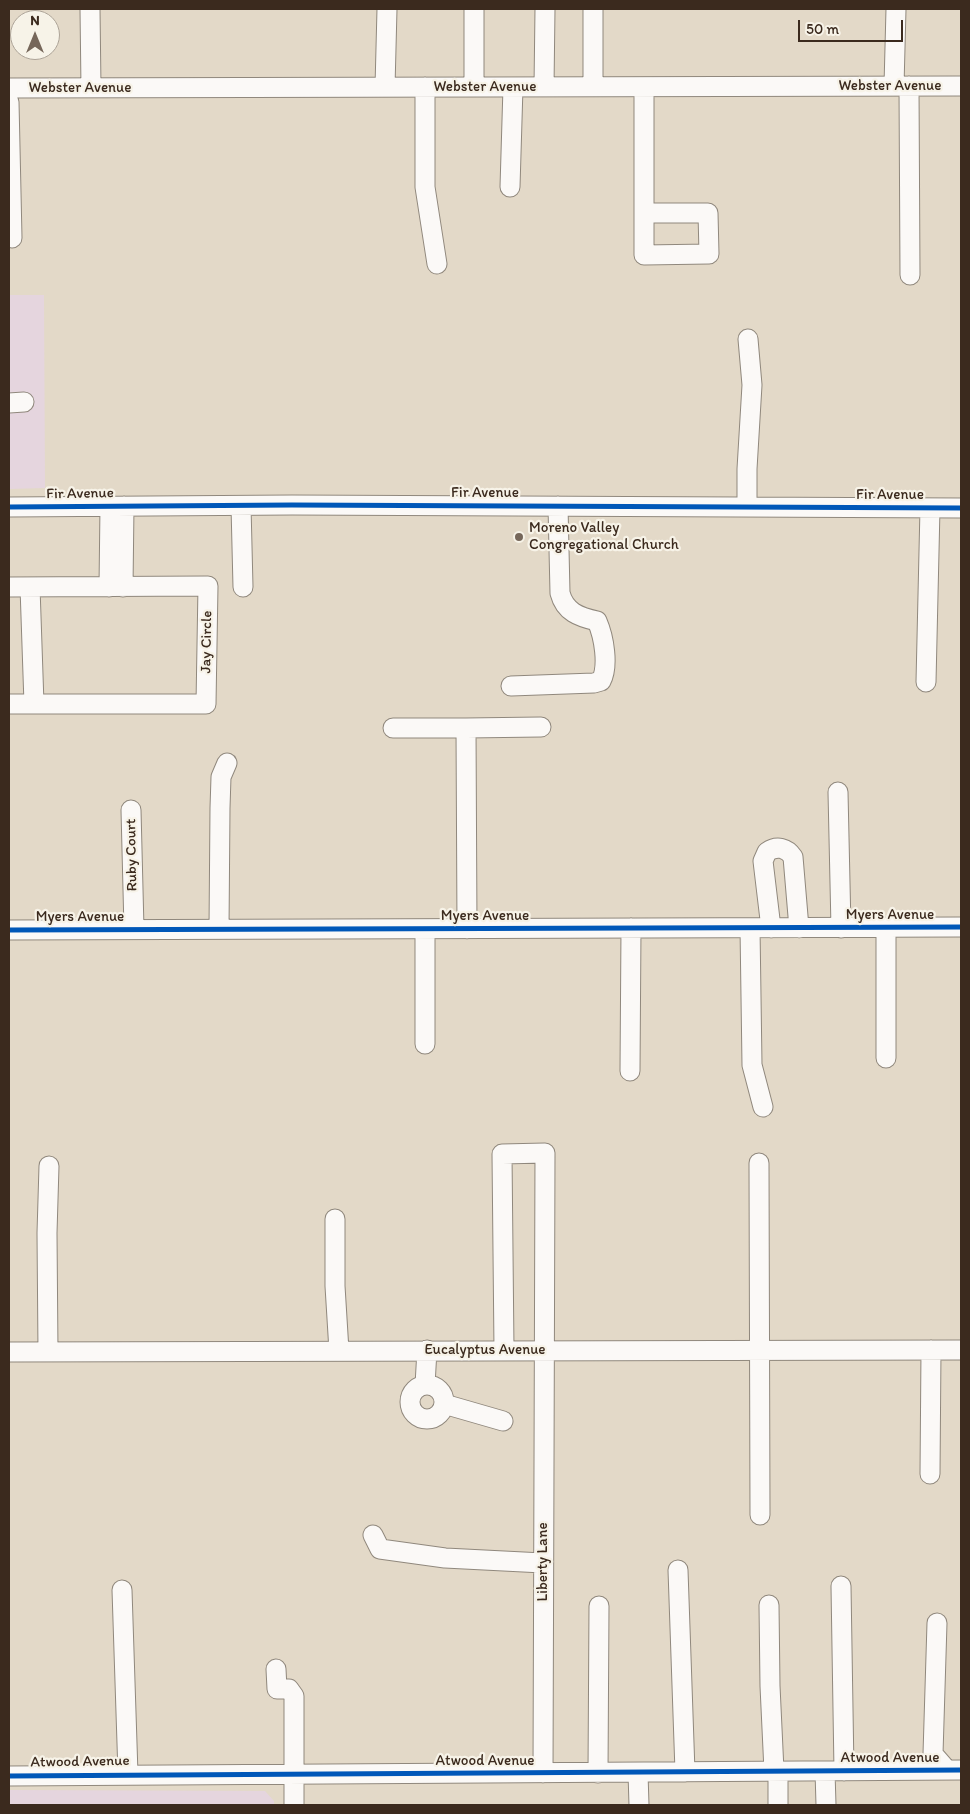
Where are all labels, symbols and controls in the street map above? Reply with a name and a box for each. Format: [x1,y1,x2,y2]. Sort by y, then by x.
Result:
north arrow [10,10,60,60]
scale bar [800,10,905,42]
text: N [30,12,40,29]
text: 50 m [806,20,839,38]
street label: Webster Avenue [839,77,941,95]
street label: Webster Avenue [434,78,536,96]
street label: Webster Avenue [29,79,131,97]
street label: Fir Avenue [46,484,114,504]
street label: Fir Avenue [451,484,519,502]
street label: Fir Avenue [856,486,924,504]
place label: Moreno Valley Congregational Church [529,519,679,554]
marker: Moreno Valley Congregational Church [513,531,525,543]
street label: Jay Circle [197,610,217,674]
street label: Ruby Court [122,819,142,891]
street label: Myers Avenue [846,906,934,924]
street label: Myers Avenue [441,907,529,925]
street label: Myers Avenue [36,908,124,926]
street label: Eucalyptus Avenue [424,1341,546,1359]
street label: Liberty Lane [534,1522,552,1602]
street label: Atwood Avenue [840,1749,940,1767]
street label: Atwood Avenue [30,1752,130,1772]
street label: Atwood Avenue [435,1752,535,1770]

